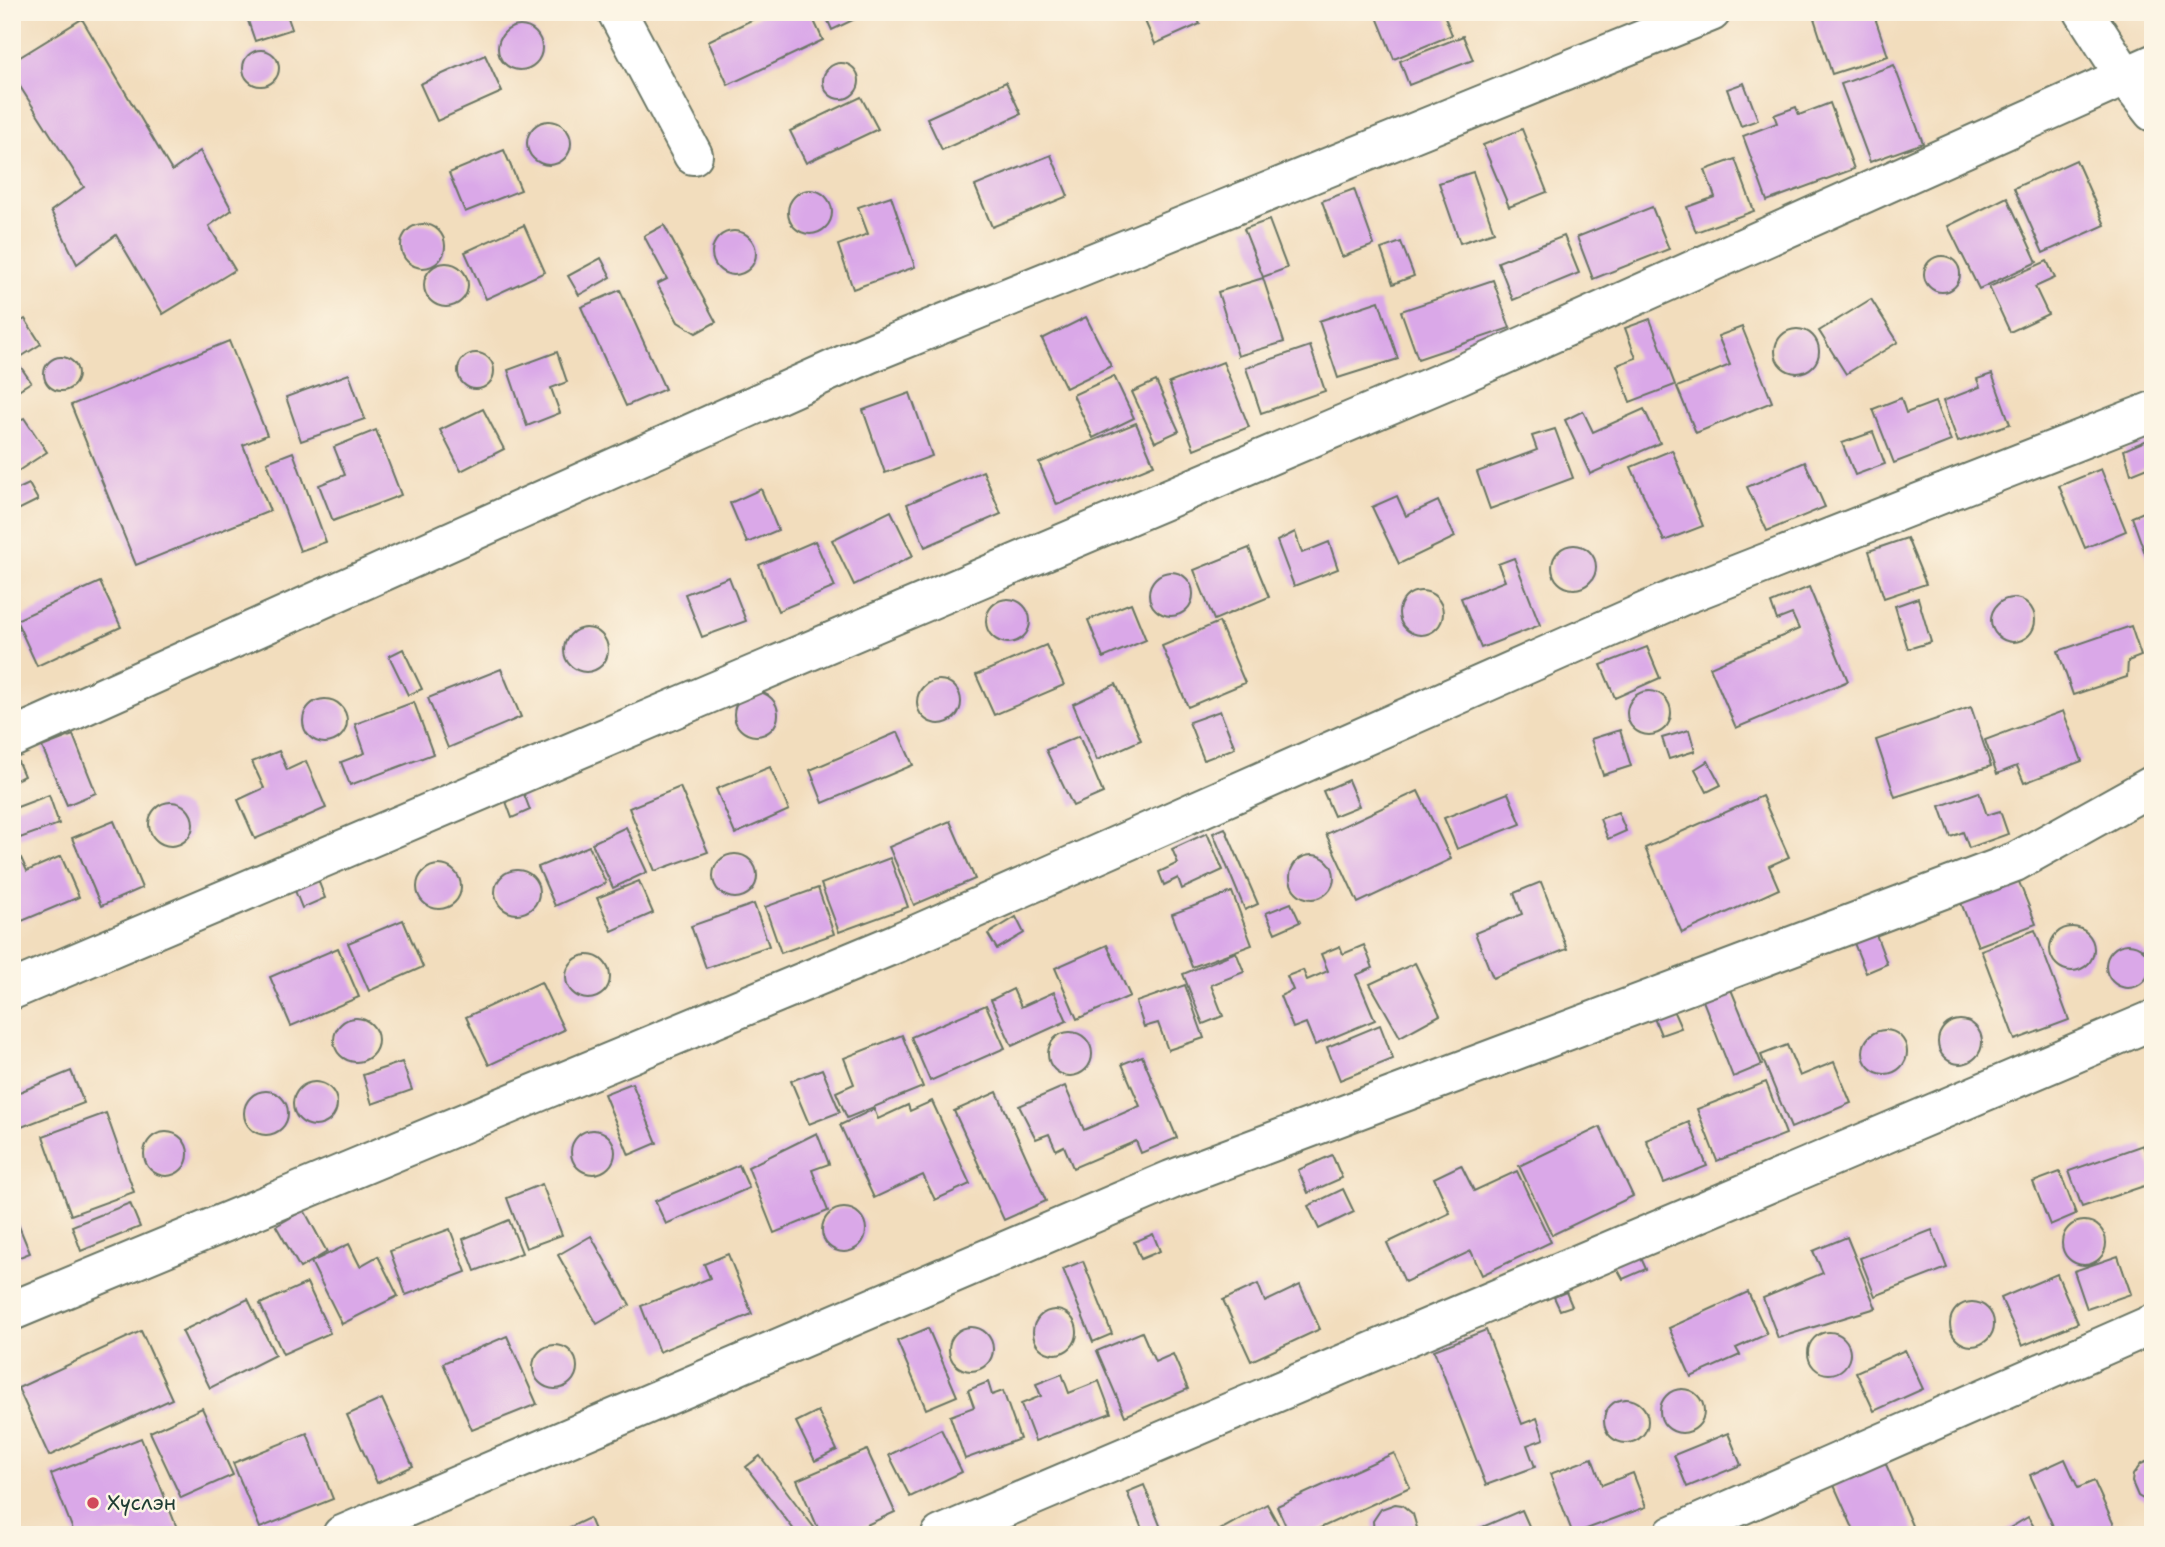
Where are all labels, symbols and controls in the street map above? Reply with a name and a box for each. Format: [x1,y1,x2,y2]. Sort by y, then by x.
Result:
place label: Хүслэн [107,1489,176,1517]
marker: Хүслэн [85,1495,101,1511]

